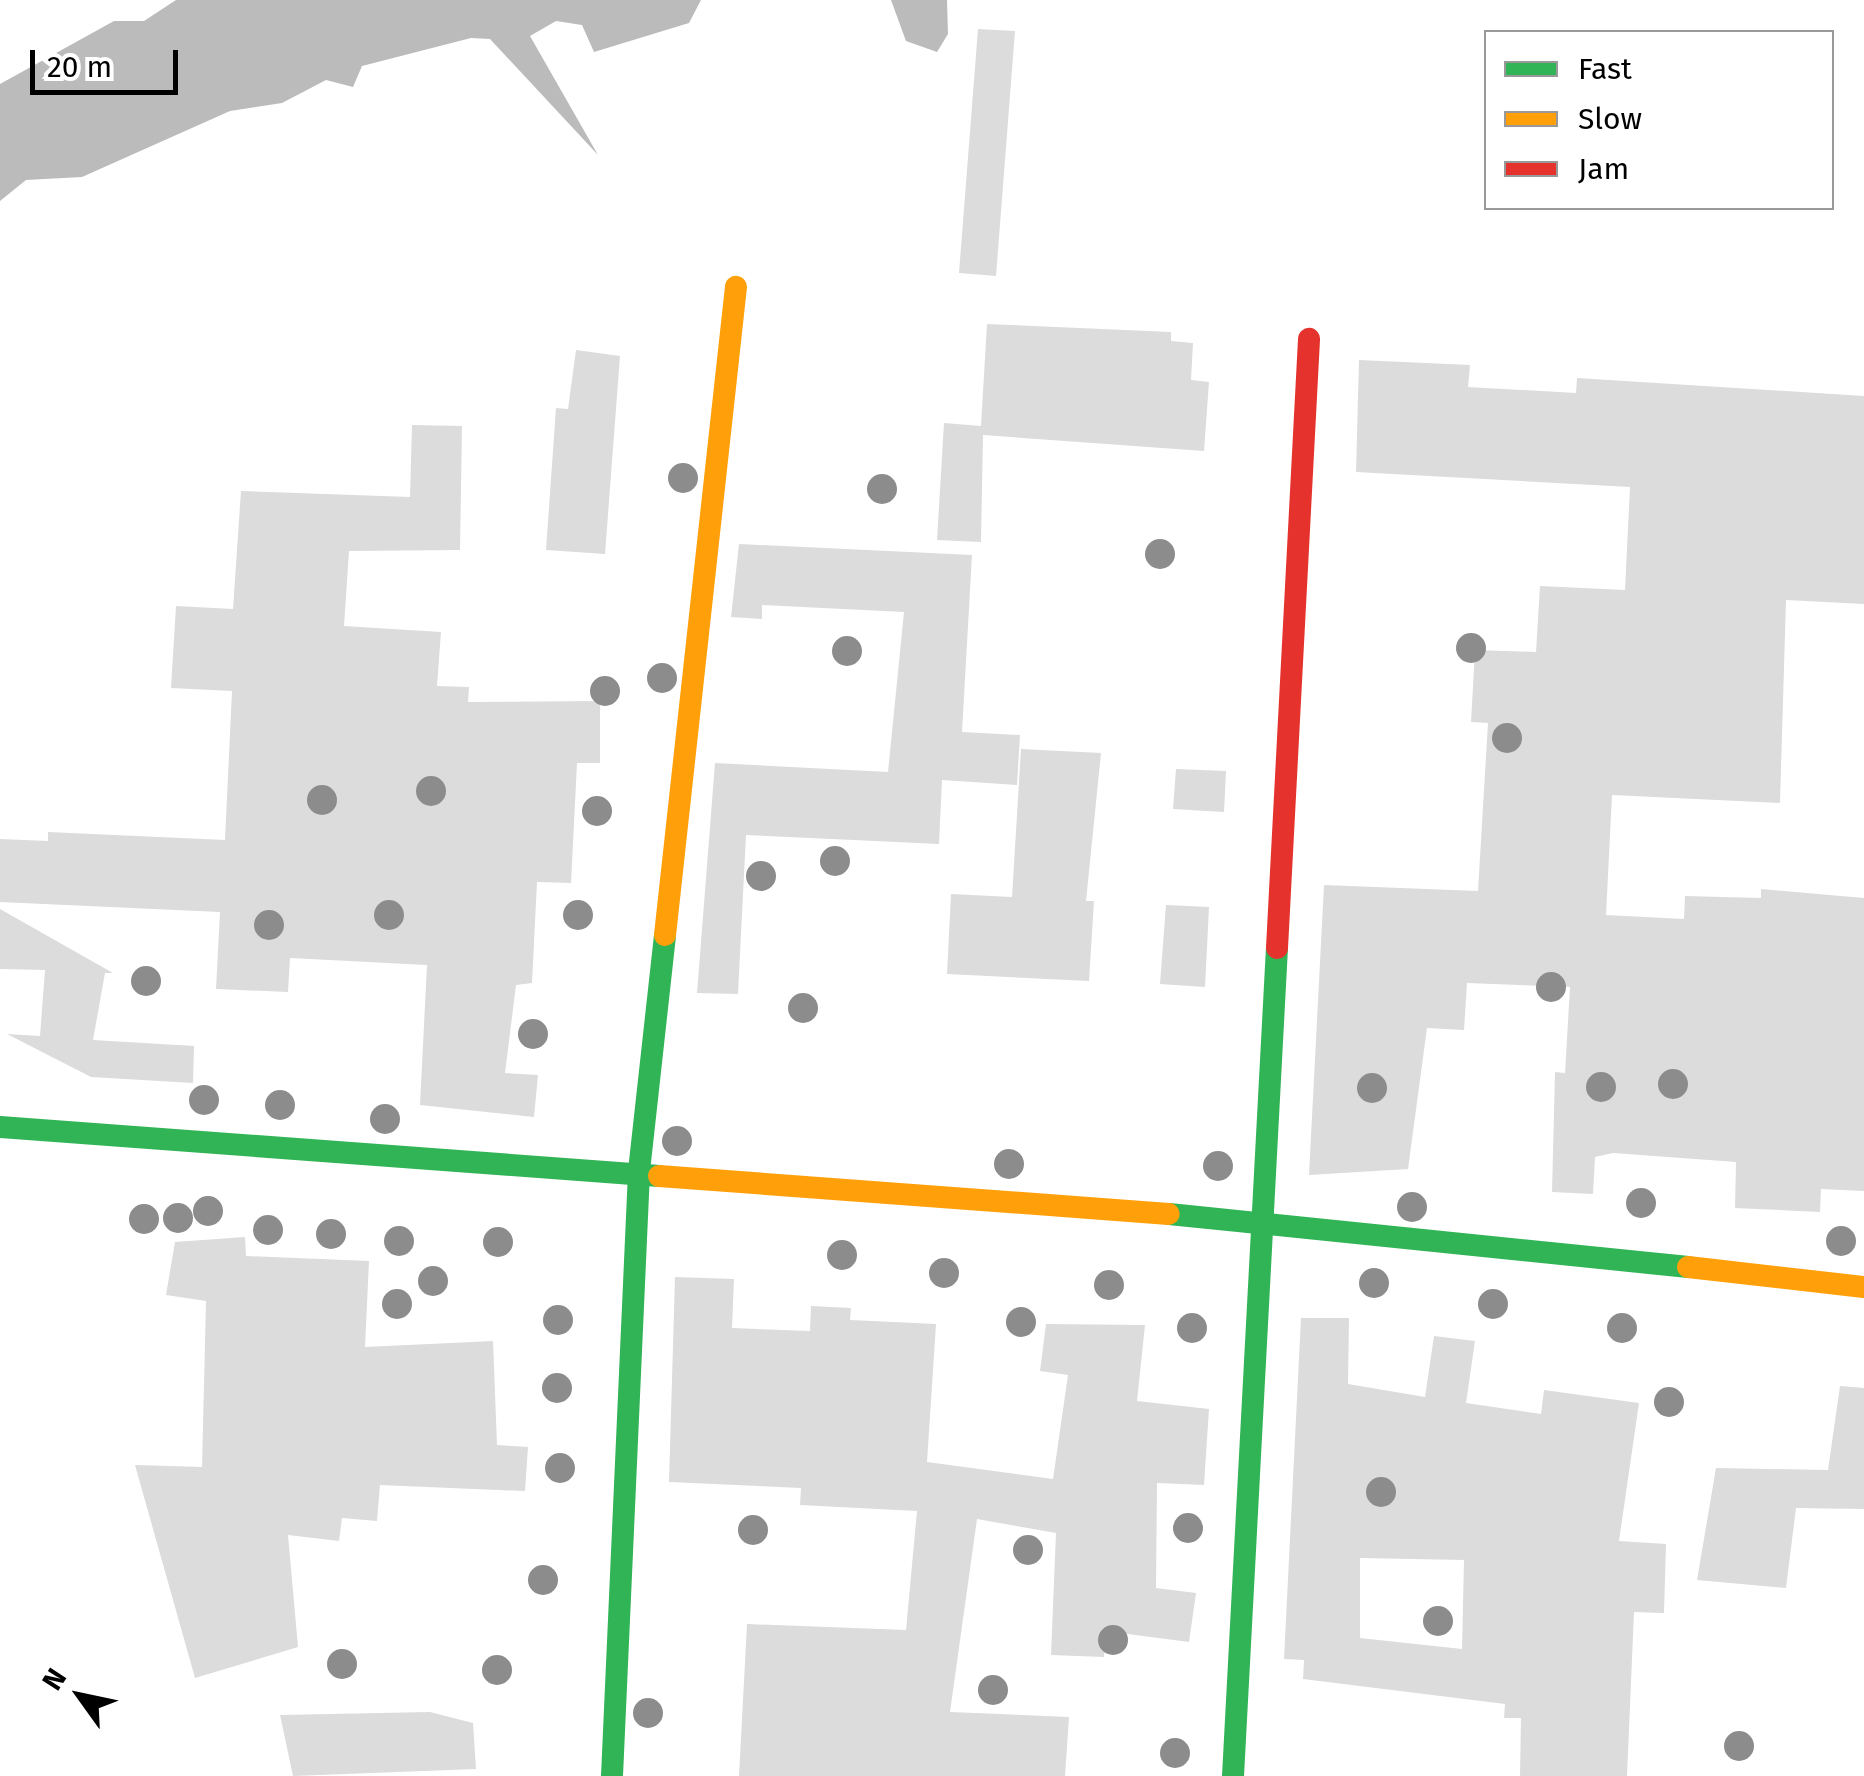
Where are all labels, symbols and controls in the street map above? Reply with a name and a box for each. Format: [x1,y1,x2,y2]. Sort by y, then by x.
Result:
scale bar [35,30,182,92]
legend [1484,30,1834,210]
text: 20 m [47,49,112,85]
text: Fast [1578,51,1632,87]
text: Slow [1578,101,1642,137]
text: Jam [1578,151,1629,187]
north arrow [30,1646,130,1746]
text: N [36,1663,73,1696]

